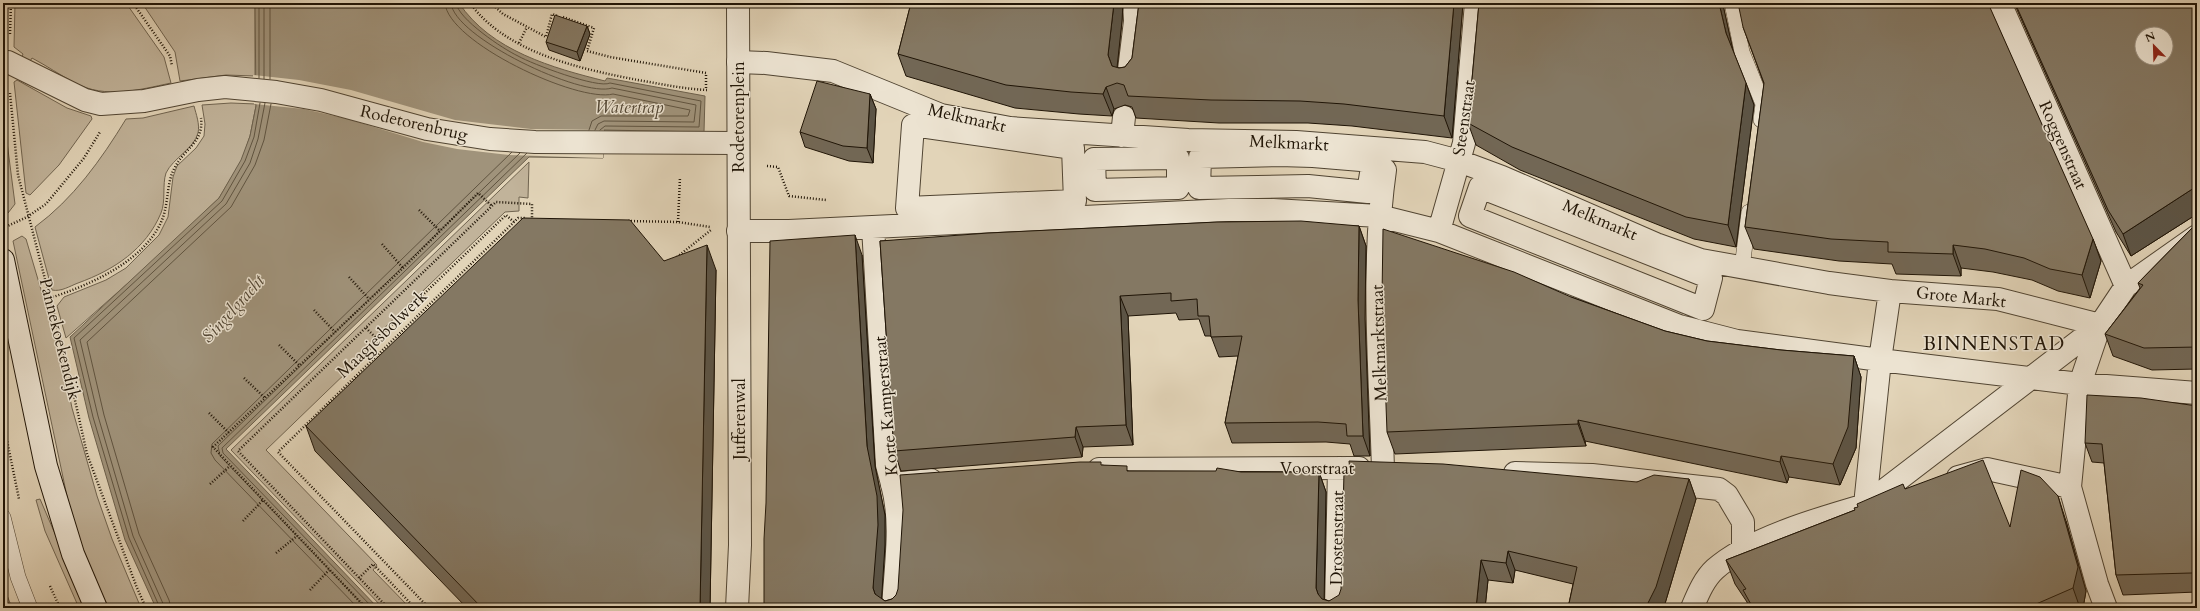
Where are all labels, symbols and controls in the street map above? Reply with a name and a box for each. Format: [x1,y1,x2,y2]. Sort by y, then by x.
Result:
north arrow [2134,26,2174,66]
text: N [2143,28,2158,46]
street label: Rodetorenplein [727,61,750,173]
street label: Steenstraat [1447,78,1481,157]
water label: Watertrap [595,95,664,120]
street label: Roggenstraat [2033,97,2093,194]
street label: Melkmarkt [926,98,1009,138]
street label: Rodetorenbrug [358,99,471,147]
street label: Melkmarkt [1249,129,1330,157]
street label: Melkmarkt [1559,194,1642,246]
water label: Singelgracht [196,269,271,348]
street label: Pannekoekendijk [34,276,86,403]
street label: Grote Markt [1915,281,2008,313]
street label: Maagjesbolwerk [332,284,433,383]
street label: Melkmarktstraat [1365,284,1393,402]
district label: BINNENSTAD [1923,331,2065,357]
street label: Korte Kamperstraat [868,334,904,477]
street label: Jufferenwal [728,377,751,463]
street label: Voorstraat [1280,457,1355,480]
street label: Drostenstraat [1325,490,1349,586]

